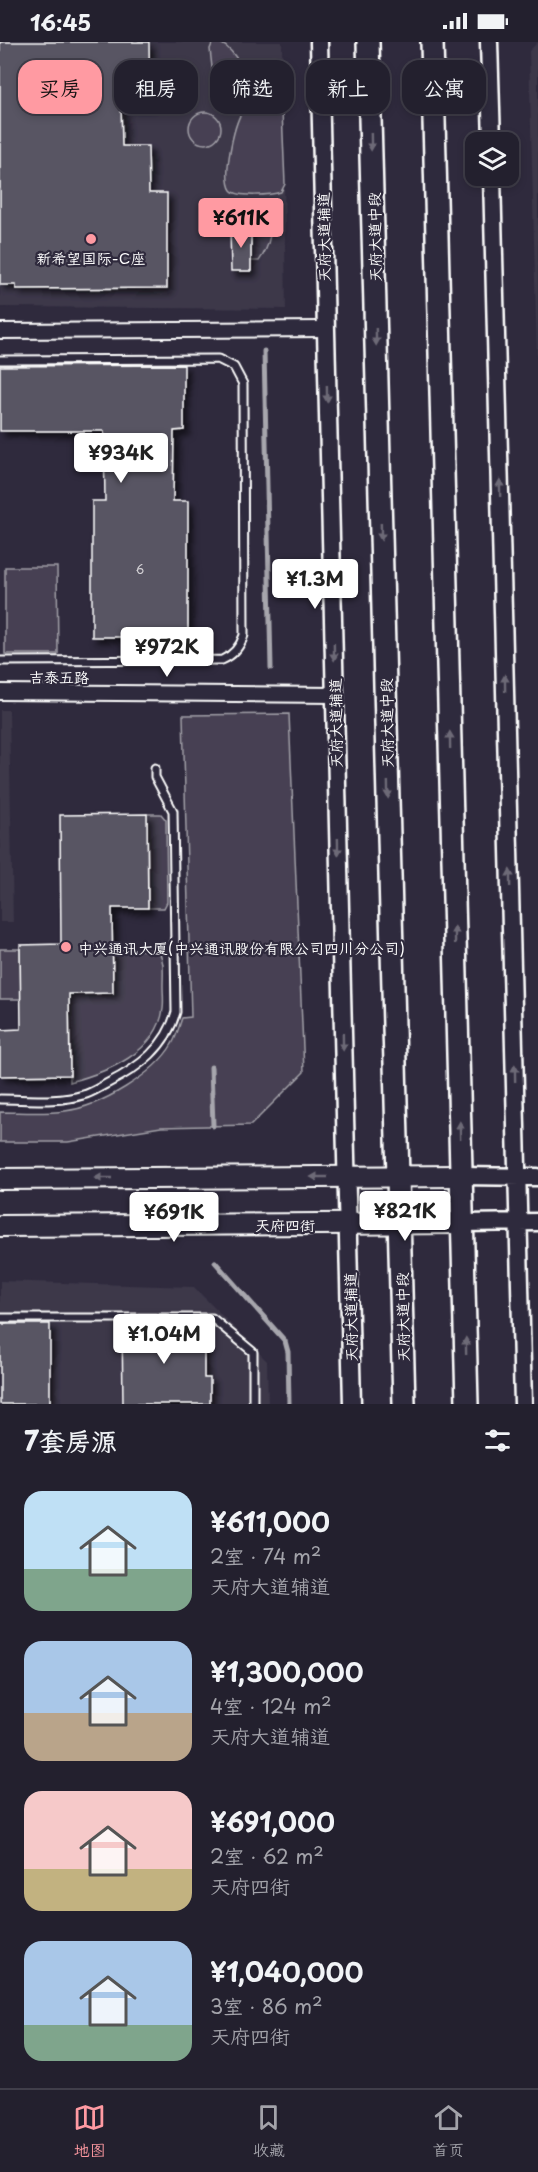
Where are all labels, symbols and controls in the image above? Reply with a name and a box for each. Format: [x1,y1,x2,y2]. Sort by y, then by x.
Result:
text: 16:45 [30,5,91,38]
chip: 买房 [18,60,102,114]
chip: 租房 [114,60,198,114]
chip: 筛选 [210,60,294,114]
chip: 新上 [306,60,390,114]
chip: 公寓 [402,60,486,114]
map controls [465,132,519,186]
button: layers [465,132,519,186]
one-way arrow [366,133,376,152]
street label: 天府大道辅道 [311,192,335,282]
street label: 天府大道中段 [362,192,386,282]
pin: ¥611K [199,198,283,249]
text: ¥611K [212,202,270,232]
marker: 新希望国际-C座 [84,232,98,246]
place label: 新希望国际-C座 [37,246,145,269]
one-way arrow [371,328,381,347]
one-way arrow [322,385,332,404]
pin: ¥934K [79,433,163,484]
text: ¥934K [88,437,154,467]
one-way arrow [496,478,505,497]
one-way arrow [377,523,386,542]
pin: ¥1.3M [273,559,357,610]
house number: 6 [136,560,144,578]
text: ¥1.3M [286,563,344,593]
pin: ¥972K [125,627,209,678]
text: ¥972K [135,631,199,661]
one-way arrow [329,643,338,662]
street label: 吉泰五路 [29,665,89,688]
one-way arrow [500,673,510,692]
street label: 天府大道辅道 [323,678,347,768]
street label: 天府大道中段 [374,678,398,768]
one-way arrow [445,730,455,749]
one-way arrow [383,781,393,800]
one-way arrow [334,838,343,857]
one-way arrow [505,868,515,887]
one-way arrow [450,925,460,944]
place label: 中兴通讯大厦(中兴通讯股份有限公司四川分公司) [78,936,405,959]
marker: 中兴通讯大厦(中兴通讯股份有限公司四川分公司) [59,940,73,954]
one-way arrow [338,1033,348,1052]
one-way arrow [510,1063,520,1082]
one-way arrow [455,1120,465,1139]
one-way arrow [309,1172,328,1182]
one-way arrow [93,1173,112,1183]
pin: ¥821K [363,1191,447,1242]
pin: ¥691K [132,1192,216,1243]
text: ¥821K [373,1195,437,1225]
text: ¥691K [144,1196,205,1226]
street label: 天府四街 [255,1213,315,1236]
street label: 天府大道辅道 [338,1272,362,1362]
street label: 天府大道中段 [390,1272,414,1362]
pin: ¥1.04M [115,1314,213,1365]
text: ¥1.04M [127,1318,201,1348]
one-way arrow [461,1336,470,1355]
text: 7套房源 [24,1421,117,1460]
icon: filters [481,1424,514,1457]
text: ¥611,000 [210,1502,330,1541]
icon: home [72,1515,144,1587]
text: 2室 · 74 m² [210,1541,321,1571]
text: 天府大道辅道 [210,1571,330,1601]
text: ¥1,300,000 [210,1652,364,1691]
icon: home [72,1665,144,1737]
text: 4室 · 124 m² [210,1691,332,1721]
text: 天府大道辅道 [210,1721,330,1751]
text: ¥691,000 [210,1802,335,1841]
icon: home [72,1815,144,1887]
text: 2室 · 62 m² [210,1841,324,1871]
text: 天府四街 [210,1871,290,1901]
text: ¥1,040,000 [210,1952,363,1991]
icon: home [72,1965,144,2037]
text: 3室 · 86 m² [210,1991,323,2021]
text: 天府四街 [210,2021,290,2051]
tab: 地图 [73,2101,106,2161]
tab: 收藏 [252,2101,285,2161]
tab: 首页 [432,2101,465,2161]

